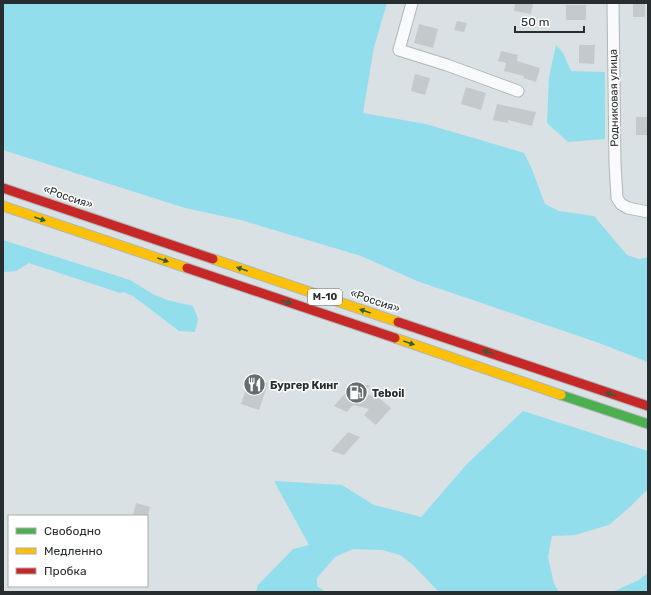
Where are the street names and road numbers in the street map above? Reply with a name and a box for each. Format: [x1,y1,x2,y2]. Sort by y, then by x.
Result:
street label: Родниковая улица [607,49,621,147]
street label: «Россия» [41,182,95,212]
street label: «Россия» [348,286,402,316]
road number: М-10 [308,289,342,305]

